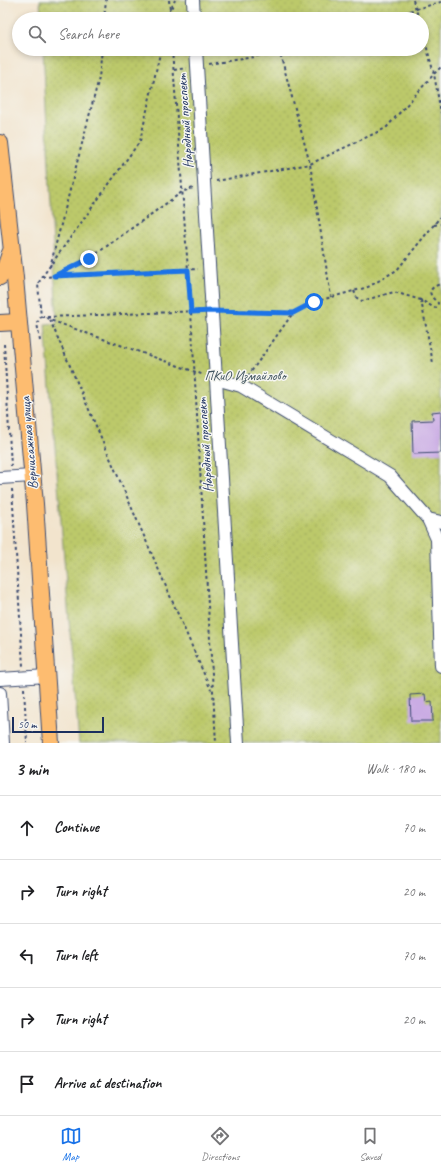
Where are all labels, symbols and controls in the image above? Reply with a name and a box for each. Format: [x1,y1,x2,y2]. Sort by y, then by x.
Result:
search box [12,12,429,56]
icon: search [26,23,48,45]
text: Search here [58,25,119,44]
street label: Народный проспект [173,72,197,169]
route end [80,250,98,268]
route start [305,293,323,311]
park label: ПКиО Измайлово [204,367,288,384]
street label: Вернисажная улица [16,395,42,490]
street label: Народный проспект [193,396,217,493]
scale bar [12,715,104,734]
text: 50 m [18,717,37,731]
text: 3 min [16,759,49,780]
text: Walk · 180 m [366,761,425,777]
icon: ahead [16,817,38,839]
text: Continue [54,818,99,837]
text: 70 m [403,820,425,836]
icon: right [16,881,38,903]
text: Turn right [54,882,107,901]
text: 20 m [403,884,425,900]
icon: left [16,945,38,967]
text: Turn left [54,946,97,965]
text: 70 m [403,948,425,964]
icon: right [16,1009,38,1031]
text: Turn right [54,1010,107,1029]
text: 20 m [403,1012,425,1028]
icon: arrive [16,1073,38,1095]
text: Arrive at destination [54,1074,161,1093]
tab: Map [60,1125,82,1163]
tab: Directions [201,1125,240,1163]
tab: Saved [359,1125,381,1163]

